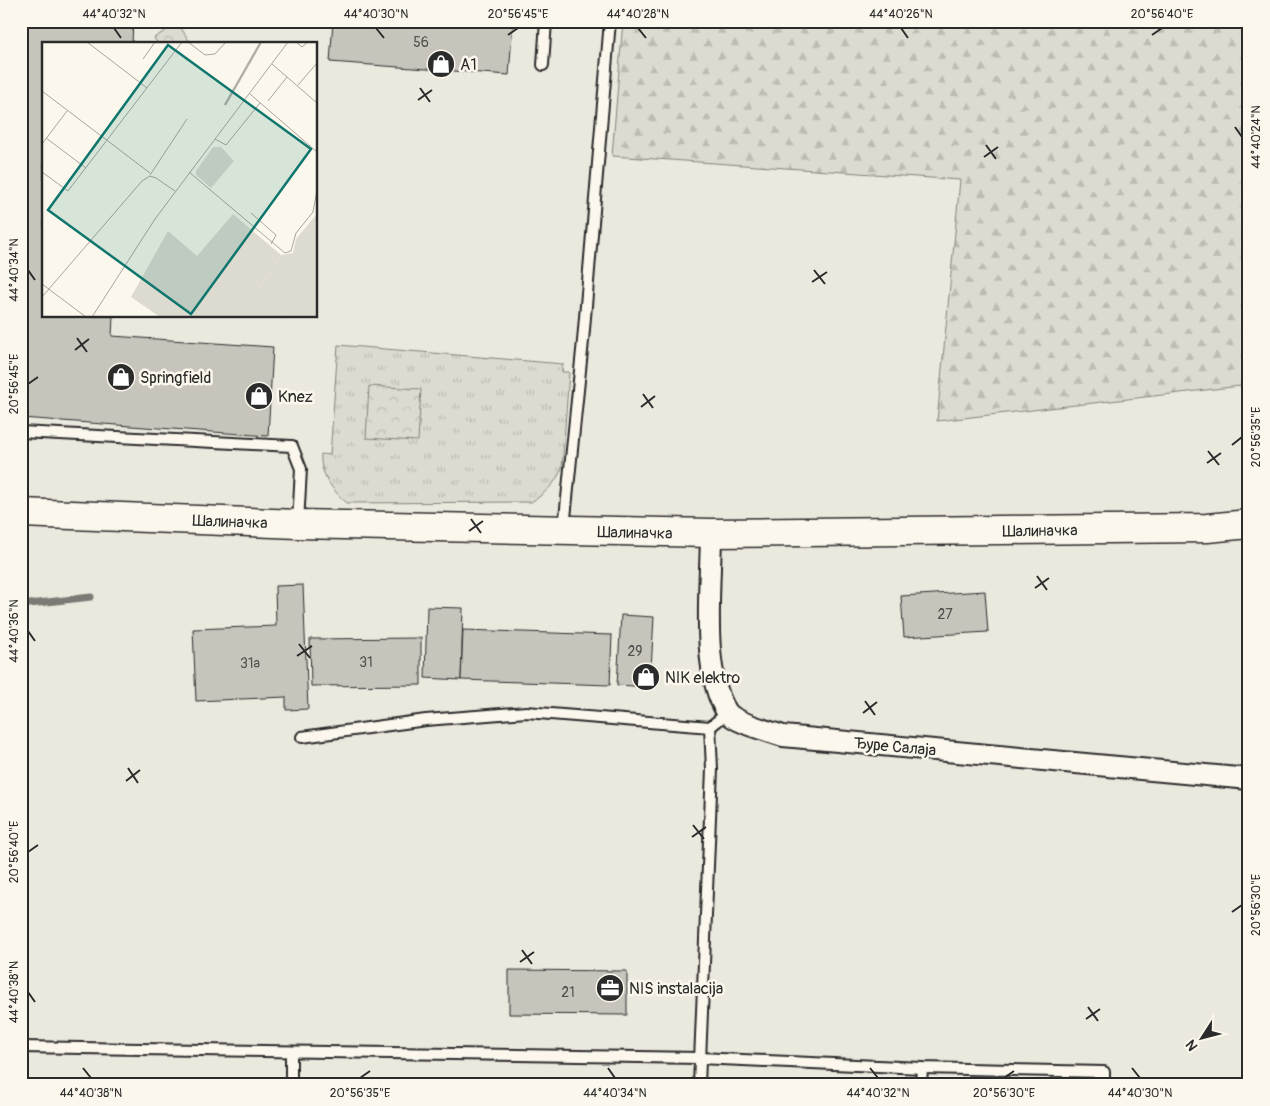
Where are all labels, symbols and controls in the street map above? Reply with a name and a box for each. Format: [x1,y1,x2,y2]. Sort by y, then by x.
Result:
text: 44°40'32"N [82,7,146,22]
text: 44°40'30"N [344,7,408,22]
text: 20°56'45"E [488,7,548,22]
text: 44°40'28"N [607,7,669,22]
text: 44°40'26"N [869,7,933,22]
text: 20°56'40"E [1131,7,1193,22]
house number: 56 [413,34,429,51]
inset map [42,42,318,318]
shop icon: A1 [426,49,456,79]
place label: A1 [460,55,477,75]
text: 44°40'24"N [1249,105,1264,169]
text: 44°40'34"N [7,238,22,302]
text: 20°56'45"E [7,354,22,414]
shop icon: Springfield [106,362,136,392]
place label: Springfield [140,368,211,388]
shop icon: Knez [244,381,274,411]
place label: Knez [278,387,313,407]
text: 20°56'35"E [1249,407,1264,467]
street label: Шалиначка [192,511,268,533]
street label: Шалиначка [1002,520,1078,542]
street label: Шалиначка [597,522,673,544]
text: 44°40'36"N [7,599,22,663]
house number: 27 [937,606,953,623]
house number: 29 [627,643,643,660]
house number: 31 [359,654,373,671]
house number: 31a [240,655,260,672]
shop icon: NIK elektro [631,662,661,692]
place label: NIK elektro [665,668,741,688]
street label: Ђуре Салаја [853,733,937,761]
text: 20°56'40"E [7,821,22,883]
text: 20°56'30"E [1249,874,1264,936]
text: 44°40'38"N [7,961,22,1023]
office icon: NIS instalacija [595,973,625,1003]
place label: NIS instalacija [629,979,723,999]
house number: 21 [561,984,575,1001]
north arrow [1178,1014,1228,1064]
text: N [1182,1037,1202,1054]
text: 44°40'38"N [60,1086,122,1101]
text: 20°56'35"E [330,1086,390,1101]
text: 44°40'34"N [583,1086,647,1101]
text: 44°40'32"N [846,1086,910,1101]
text: 20°56'30"E [973,1086,1035,1101]
text: 44°40'30"N [1108,1086,1172,1101]

